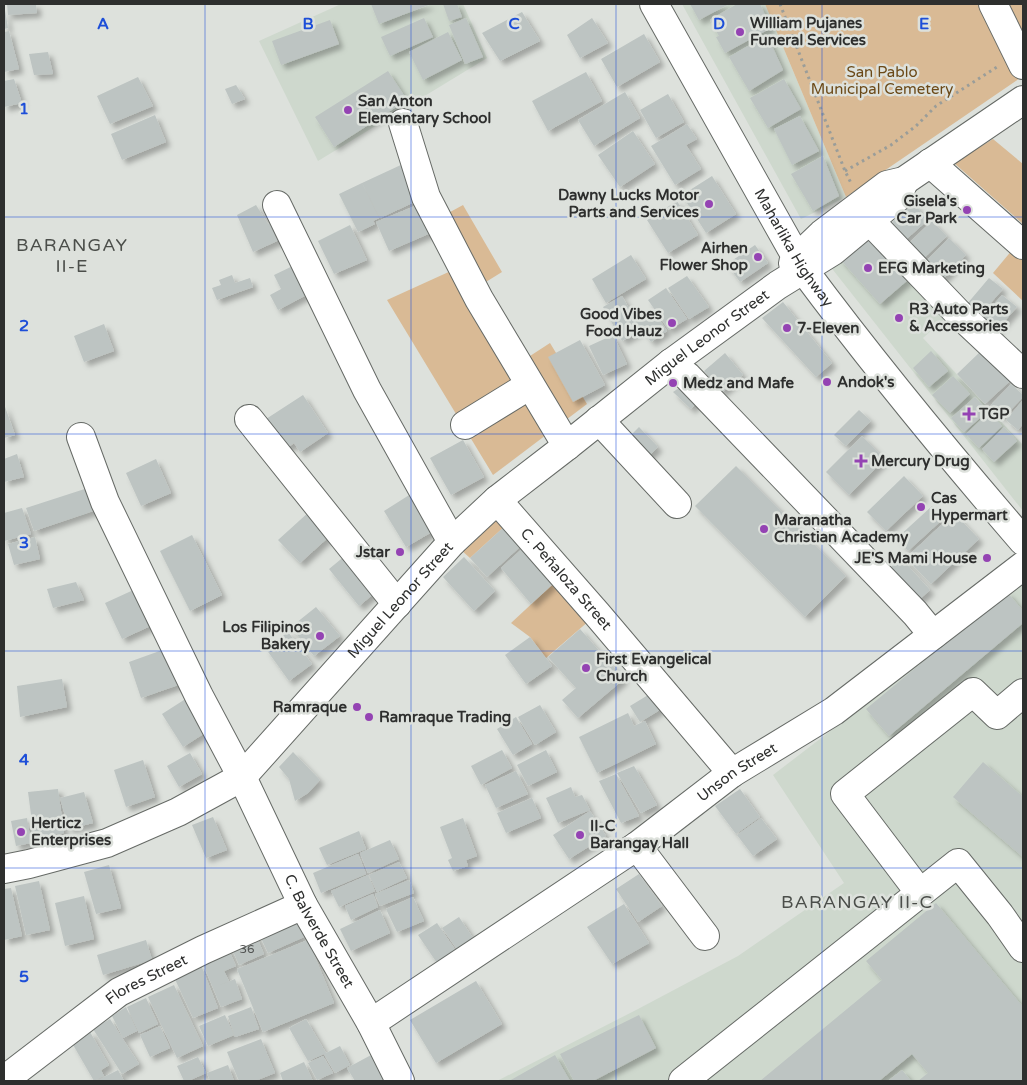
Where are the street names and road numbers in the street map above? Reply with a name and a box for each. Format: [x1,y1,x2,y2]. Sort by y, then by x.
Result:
street label: Maharlika Highway [751,185,837,310]
street label: Miguel Leonor Street [641,285,773,389]
street label: C. Peñaloza Street [517,524,616,634]
street label: Miguel Leonor Street [343,538,457,662]
street label: Unson Street [694,739,780,805]
street label: C. Balverde Street [281,871,358,992]
street label: Flores Street [102,950,190,1008]

